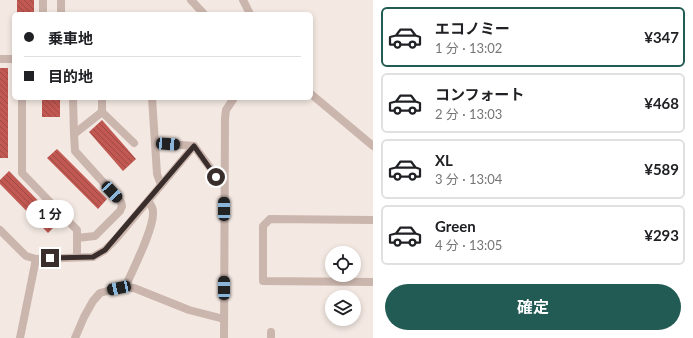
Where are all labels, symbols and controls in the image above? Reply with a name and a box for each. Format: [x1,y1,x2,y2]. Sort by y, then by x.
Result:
icon: car [387,19,423,55]
text: エコノミー [435,19,510,37]
text: ¥347 [644,28,679,46]
text: 乗車地 [48,29,93,47]
text: 1 分 · 13:02 [435,40,502,56]
text: 目的地 [48,67,93,85]
icon: car [387,85,423,121]
text: コンフォート [435,85,525,103]
text: ¥468 [644,94,679,112]
text: 2 分 · 13:03 [435,106,502,122]
car [156,137,180,151]
icon: car [387,151,423,187]
text: XL [435,151,453,169]
text: ¥589 [644,160,679,178]
route start [207,168,225,186]
text: 3 分 · 13:04 [435,171,502,187]
car [99,179,125,205]
car [218,197,230,221]
callout: 1 分 [26,200,74,228]
text: 1 分 [38,206,62,222]
icon: car [387,217,423,253]
text: Green [435,217,476,235]
text: ¥293 [644,226,679,244]
text: 4 分 · 13:05 [435,237,502,253]
map controls [325,246,361,326]
button: locate [325,246,361,282]
route end [41,249,59,267]
car [218,276,230,300]
car [106,280,132,296]
button: 確定 [385,284,681,330]
button: layers [325,290,361,326]

